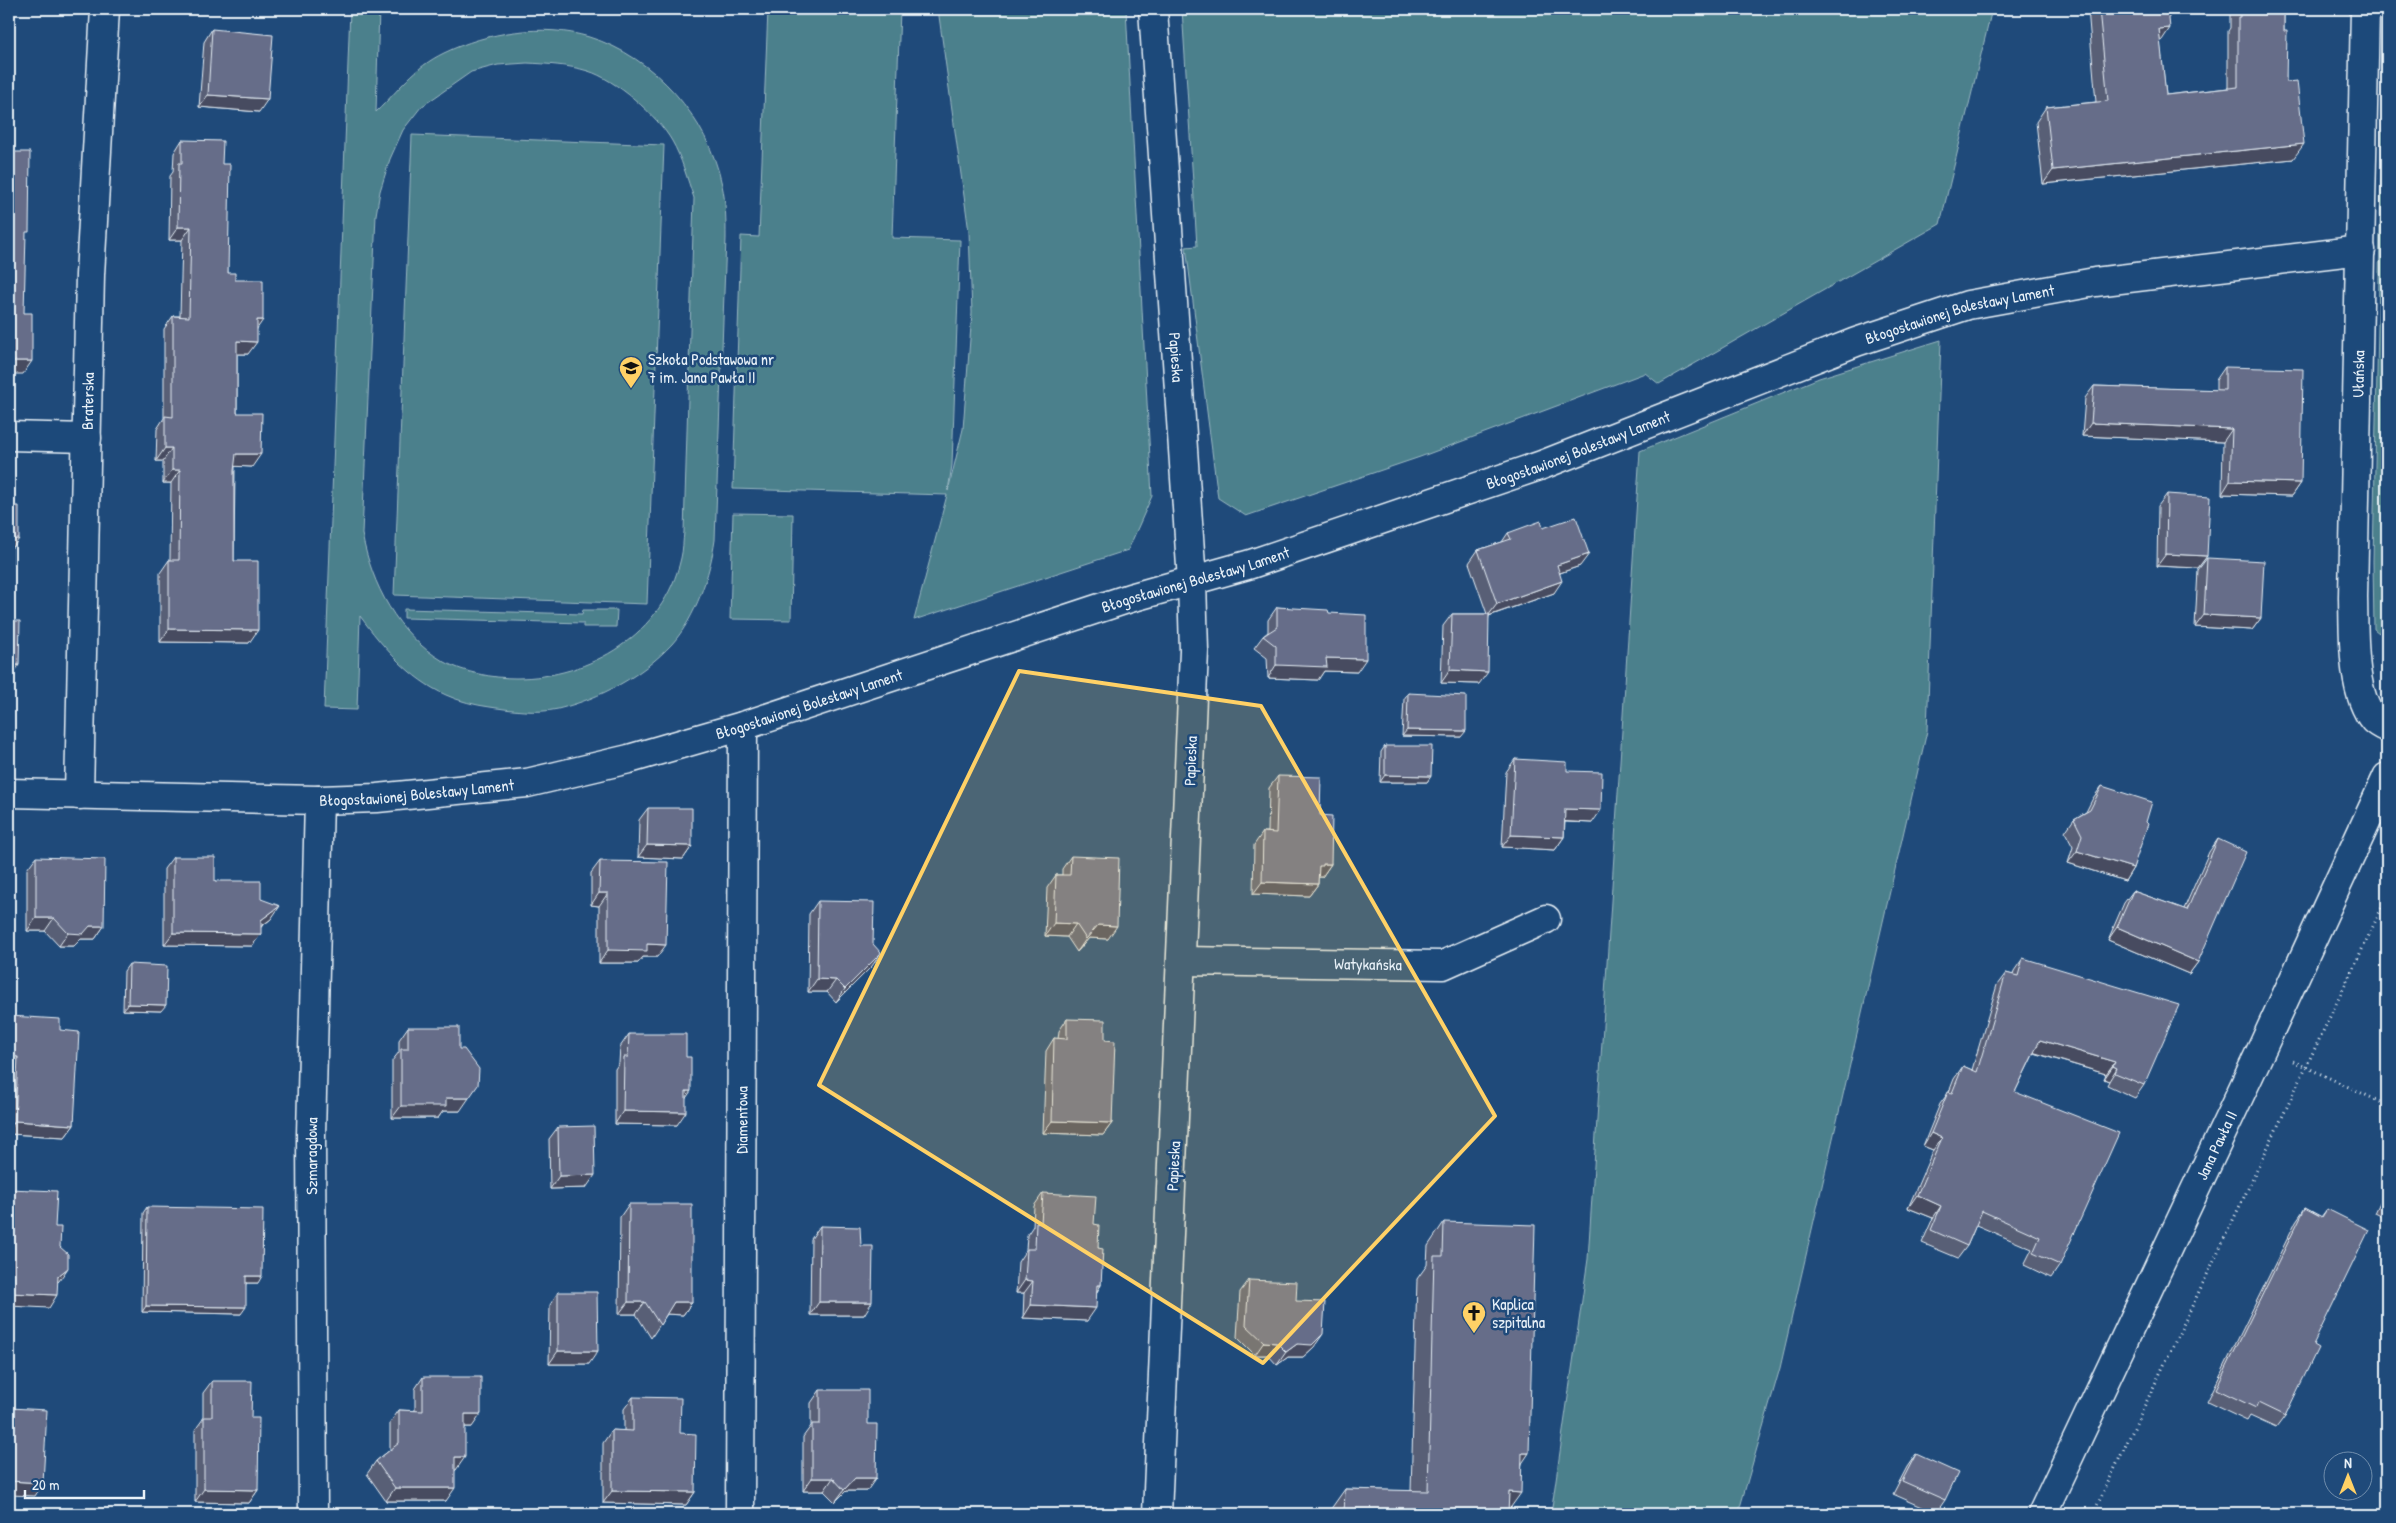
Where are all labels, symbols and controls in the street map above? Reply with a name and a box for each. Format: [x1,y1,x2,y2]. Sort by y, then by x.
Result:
street label: Błogosławionej Bolesławy Lament [1862,279,2056,349]
street label: Papieska [1164,332,1189,383]
place label: Szkoła Podstawowa nr 7 im. Jana Pawła II [648,348,774,388]
street label: Ułańska [2347,350,2369,398]
school or university icon: Szkoła Podstawowa nr 7 im. Jana Pawła II [618,355,644,389]
street label: Braterska [76,372,99,430]
street label: Błogosławionej Bolesławy Lament [1483,405,1674,494]
street label: Błogosławionej Bolesławy Lament [1098,541,1293,618]
street label: Błogosławionej Bolesławy Lament [713,663,906,744]
street label: Papieska [1178,736,1202,786]
street label: Błogosławionej Bolesławy Lament [319,773,515,811]
street label: Watykańska [1334,952,1402,975]
street label: Diamentowa [730,1086,753,1154]
street label: Jana Pawła II [2190,1107,2242,1183]
street label: Szmaragdowa [300,1117,322,1195]
street label: Papieska [1161,1141,1185,1191]
place label: Kaplica szpitalna [1492,1293,1545,1333]
church icon: Kaplica szpitalna [1461,1300,1487,1334]
north arrow [2324,1450,2374,1500]
text: N [2344,1453,2352,1472]
scale bar [25,1468,144,1500]
text: 20 m [32,1474,59,1495]

